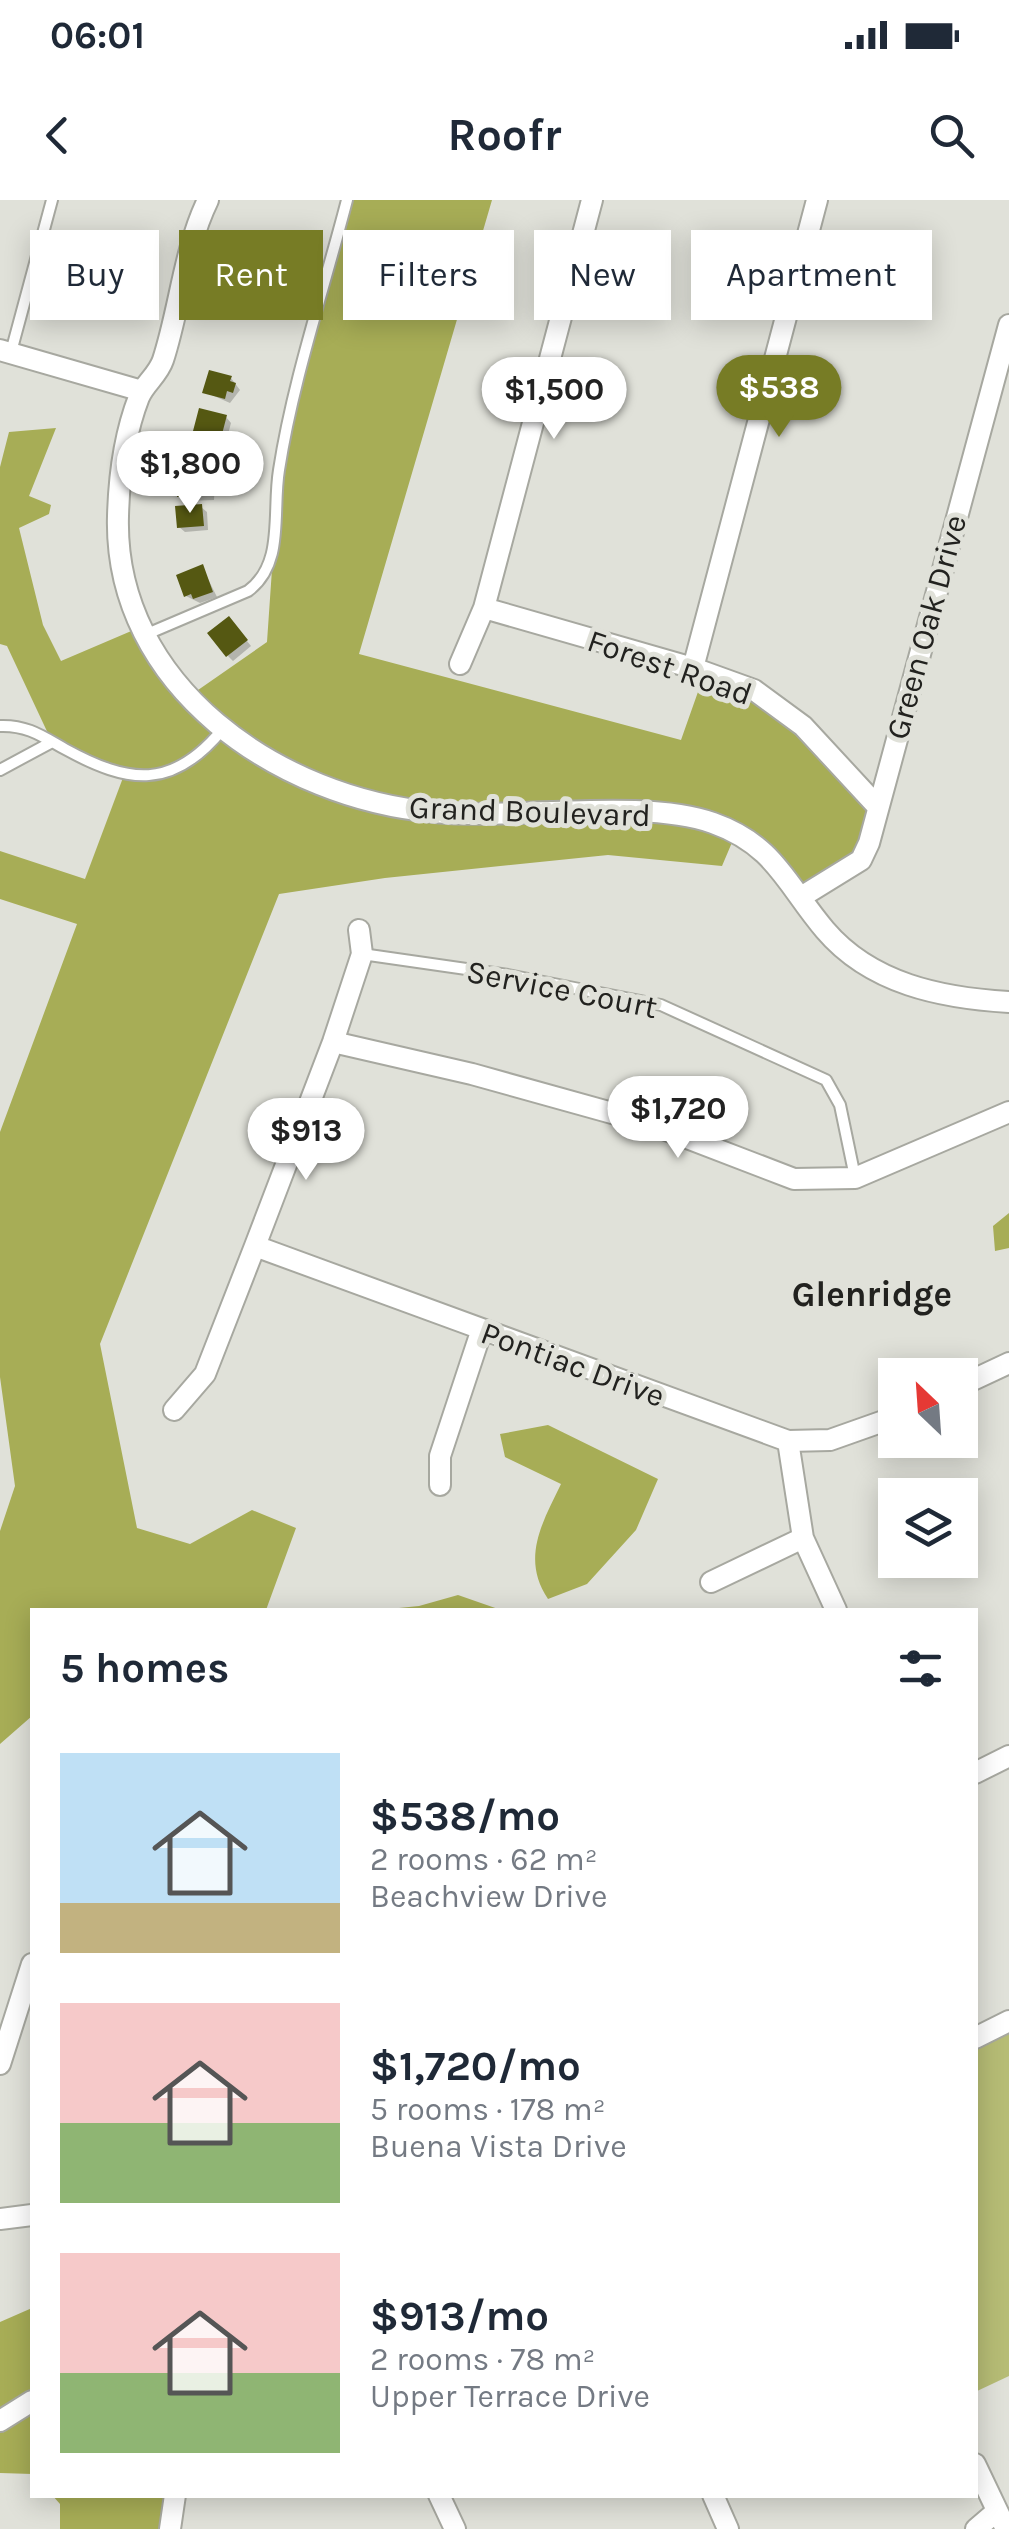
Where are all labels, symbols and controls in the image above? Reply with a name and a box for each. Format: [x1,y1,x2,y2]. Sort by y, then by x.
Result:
text: 06:01 [50,13,145,58]
icon: back [30,108,85,163]
icon: search [924,108,979,163]
text: Roofr [447,109,562,161]
chip: Buy [30,230,159,320]
chip: Rent [179,230,323,320]
chip: Filters [343,230,514,320]
chip: New [534,230,671,320]
chip: Apartment [691,230,932,320]
pin: $538 [720,355,838,440]
pin: $1,500 [473,357,635,442]
text: $538 [738,369,820,406]
text: $1,500 [504,371,604,408]
pin: $1,800 [109,431,271,516]
text: $1,800 [139,445,241,482]
street label: Green Oak Drive [879,511,974,743]
street label: Forest Road [583,622,757,713]
street label: Grand Boulevard [408,789,652,834]
street label: Service Court [463,953,660,1026]
pin: $1,720 [597,1076,759,1161]
text: $1,720 [629,1090,727,1127]
pin: $913 [247,1098,365,1183]
text: $913 [270,1112,342,1149]
district label: Glenridge [792,1274,952,1316]
street label: Pontiac Drive [476,1314,670,1415]
north arrow [878,1358,978,1458]
map controls [878,1358,978,1578]
button: layers [878,1478,978,1578]
icon: filters [893,1641,948,1696]
text: 5 homes [60,1643,229,1693]
text: $538/mo [370,1791,560,1841]
icon: home [140,1793,260,1913]
text: 2 rooms · 62 m² [370,1841,598,1878]
text: Beachview Drive [370,1878,607,1915]
text: $1,720/mo [370,2041,581,2091]
icon: home [140,2043,260,2163]
text: 5 rooms · 178 m² [370,2091,606,2128]
text: Buena Vista Drive [370,2128,627,2165]
text: $913/mo [370,2291,549,2341]
icon: home [140,2293,260,2413]
text: 2 rooms · 78 m² [370,2341,595,2378]
text: Upper Terrace Drive [370,2378,650,2415]

